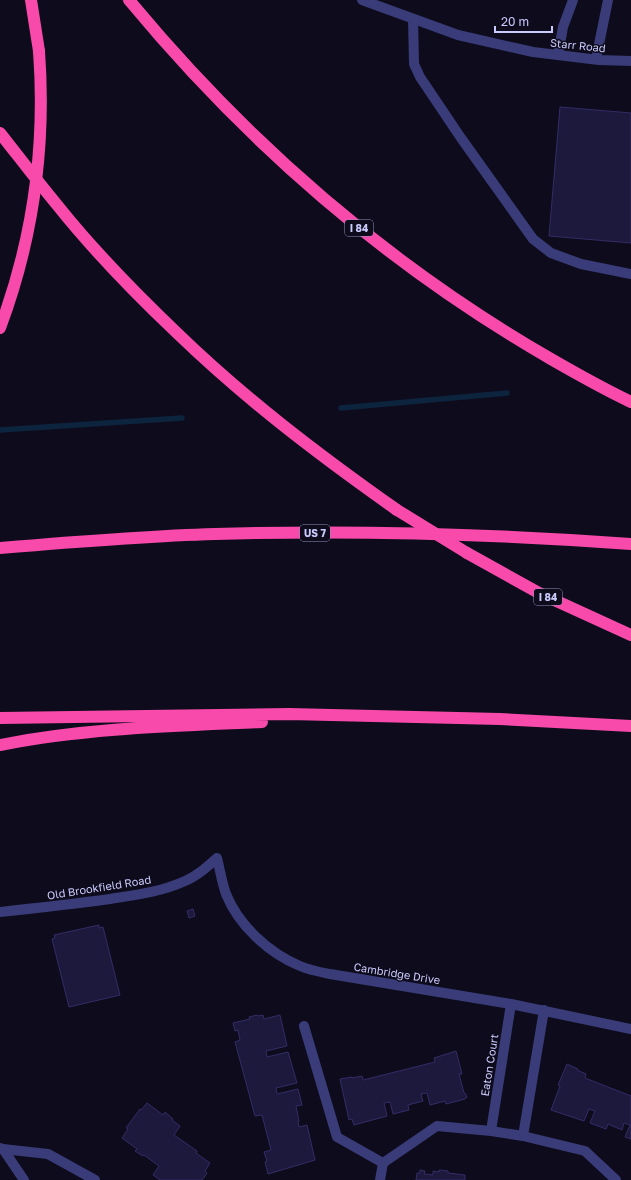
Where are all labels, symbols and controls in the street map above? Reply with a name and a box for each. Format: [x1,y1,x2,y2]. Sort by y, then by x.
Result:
scale bar [495,8,552,34]
text: 20 m [501,14,529,29]
street label: Starr Road [550,36,606,54]
road number: I 84 [345,220,373,236]
road number: US 7 [300,525,330,541]
road number: I 84 [534,589,562,605]
street label: Old Brookfield Road [46,872,152,902]
street label: Cambridge Drive [353,960,441,986]
street label: Eaton Court [478,1033,500,1097]

